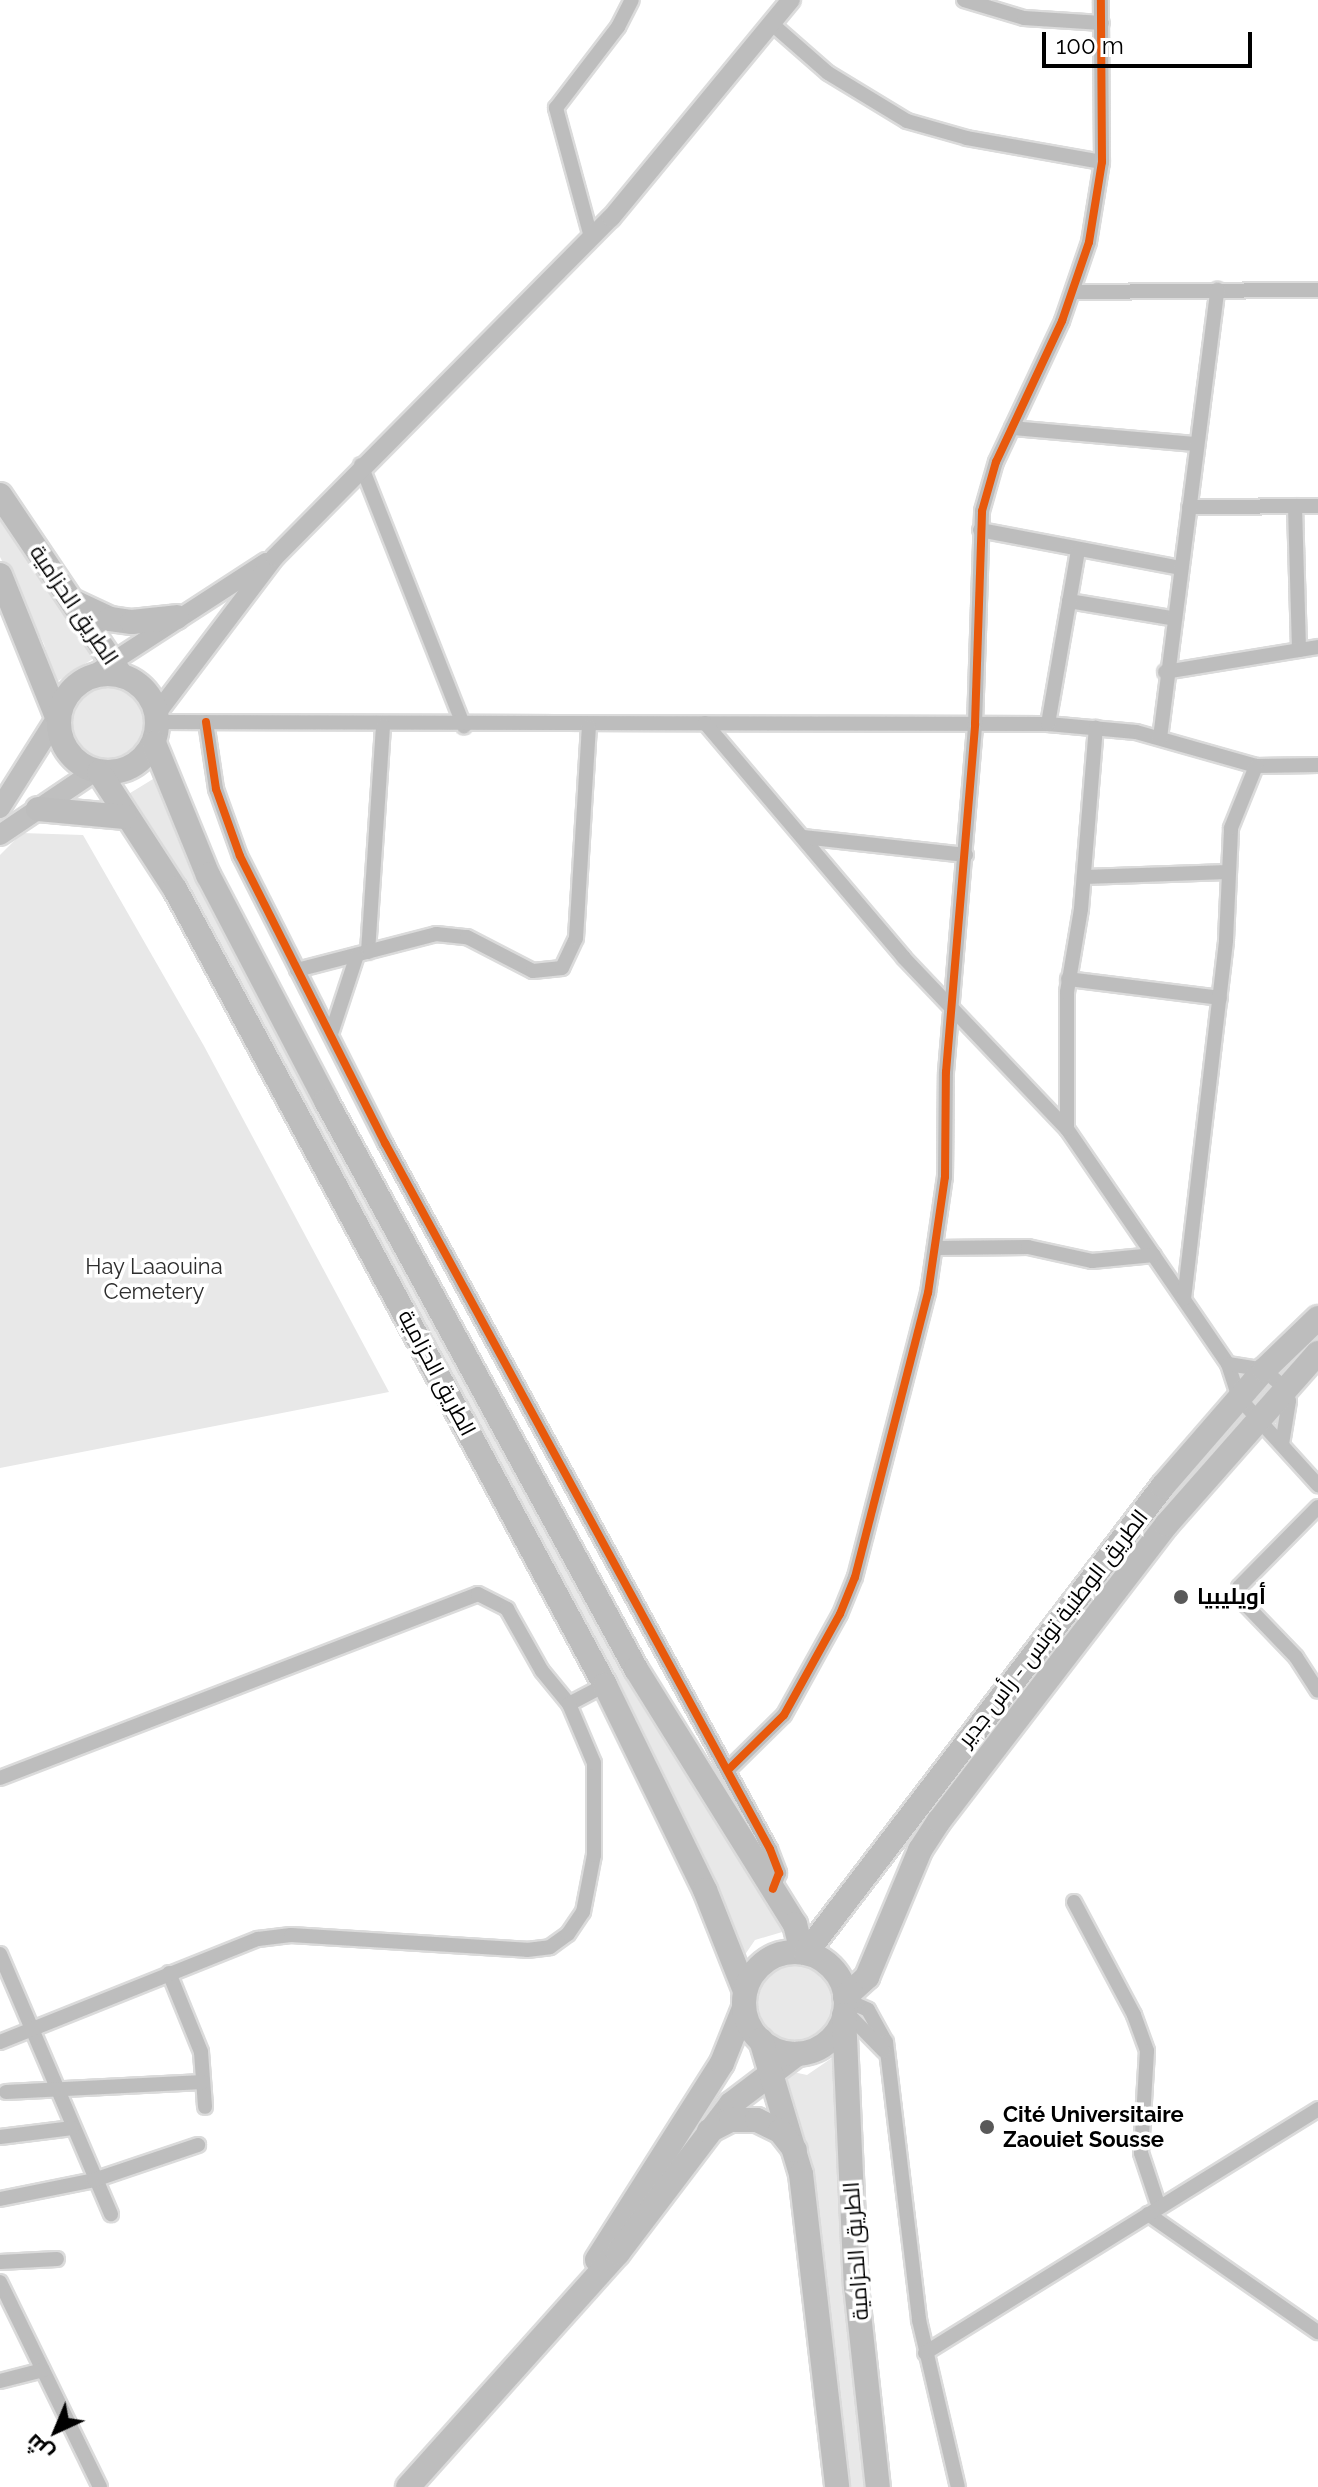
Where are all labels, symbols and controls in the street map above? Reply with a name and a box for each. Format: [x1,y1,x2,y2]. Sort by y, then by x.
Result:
scale bar [1046,16,1256,66]
text: 100 m [1056,31,1124,60]
street label: الطريق الحزامية [24,540,124,670]
park label: Hay Laaouina Cemetery [85,1253,223,1304]
street label: الطريق الحزامية [393,1305,481,1441]
street label: الطريق الوطنية تونس - رأس جدير [952,1504,1154,1752]
place label: أويليبيا [1197,1584,1266,1610]
marker: أويليبيا [1172,1588,1190,1606]
place label: Cité Universitaire Zaouiet Sousse [1003,2101,1184,2152]
marker: Cité Universitaire Zaouiet Sousse [978,2118,996,2136]
street label: الطريق الحزامية [838,2181,874,2321]
north arrow [16,2391,96,2471]
text: ش [20,2429,59,2467]

